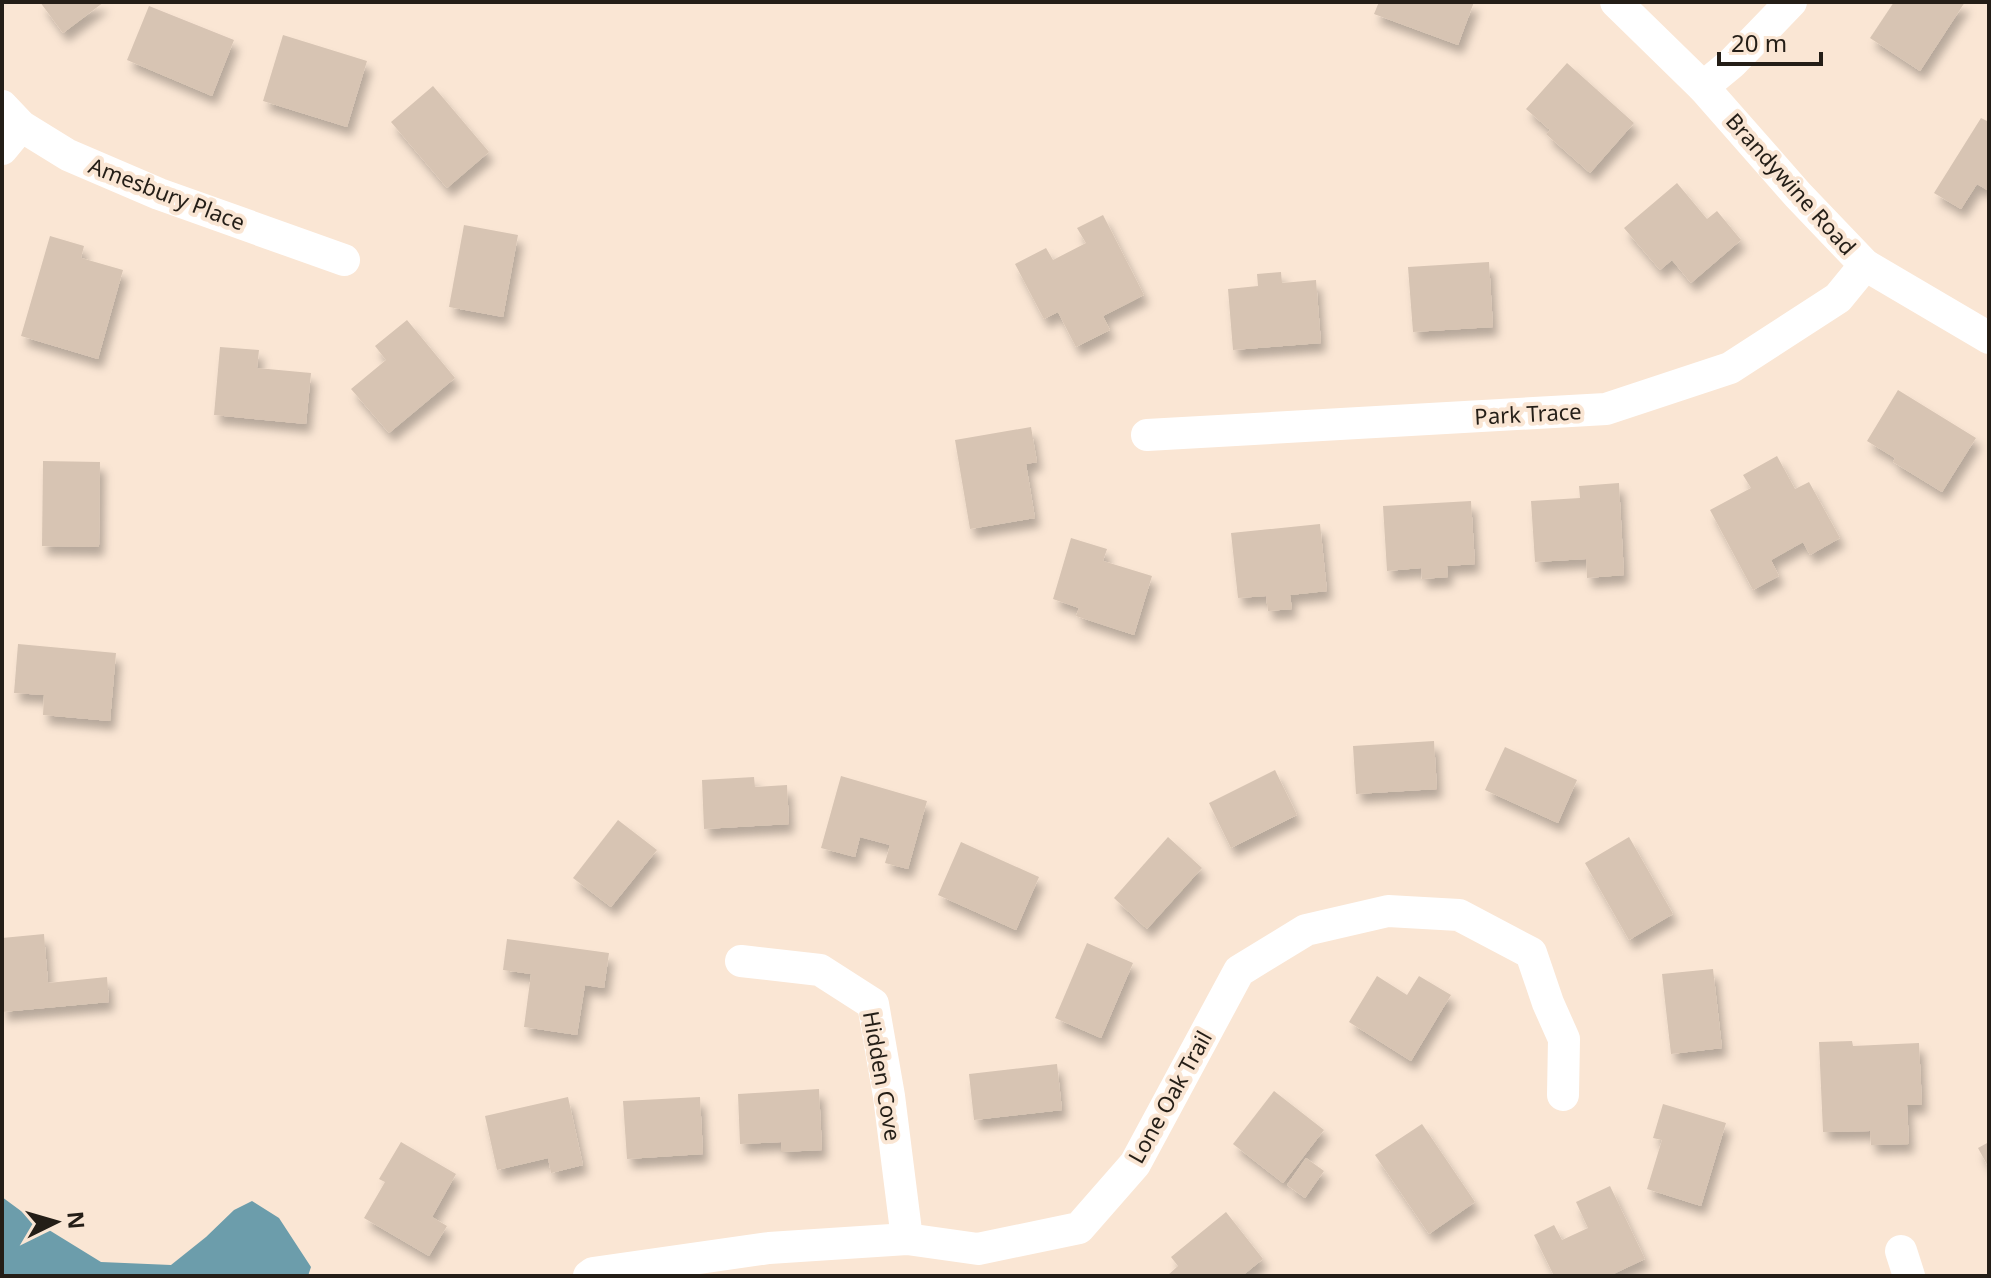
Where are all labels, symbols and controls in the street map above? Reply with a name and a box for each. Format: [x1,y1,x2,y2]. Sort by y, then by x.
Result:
scale bar [1719,16,1821,66]
text: 20 m [1731,26,1787,59]
street label: Brandywine Road [1720,106,1864,261]
street label: Amesbury Place [85,149,250,237]
street label: Park Trace [1474,395,1582,431]
street label: Hidden Cove [857,1009,909,1143]
street label: Lone Oak Trail [1120,1025,1218,1168]
north arrow [16,1182,96,1262]
text: N [61,1210,93,1230]

